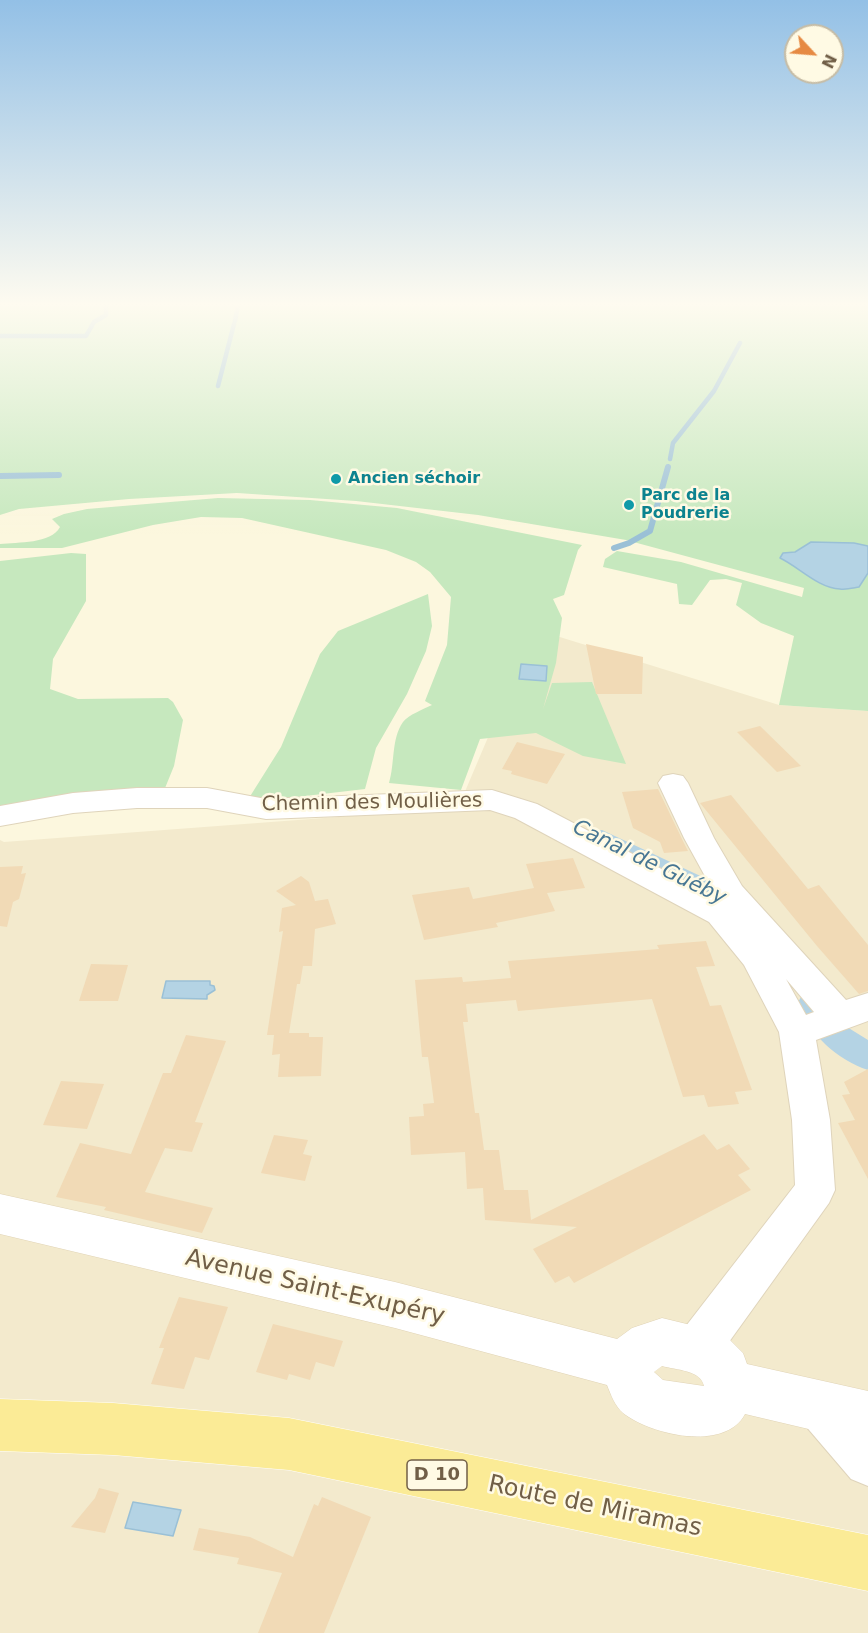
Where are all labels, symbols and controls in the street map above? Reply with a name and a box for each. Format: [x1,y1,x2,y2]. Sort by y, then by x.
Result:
north arrow [784,24,844,84]
text: N [817,51,840,71]
place label: Ancien séchoir [348,469,480,489]
marker: Ancien séchoir [329,472,343,486]
place label: Parc de la Poudrerie [641,486,730,524]
marker: Parc de la Poudrerie [622,498,636,512]
street label: Chemin des Moulières [261,789,483,817]
water label: Canal de Guéby [568,815,730,911]
street label: Avenue Saint-Exupéry [182,1244,448,1332]
road number: D 10 [407,1460,467,1490]
street label: Route de Miramas [486,1470,704,1544]

